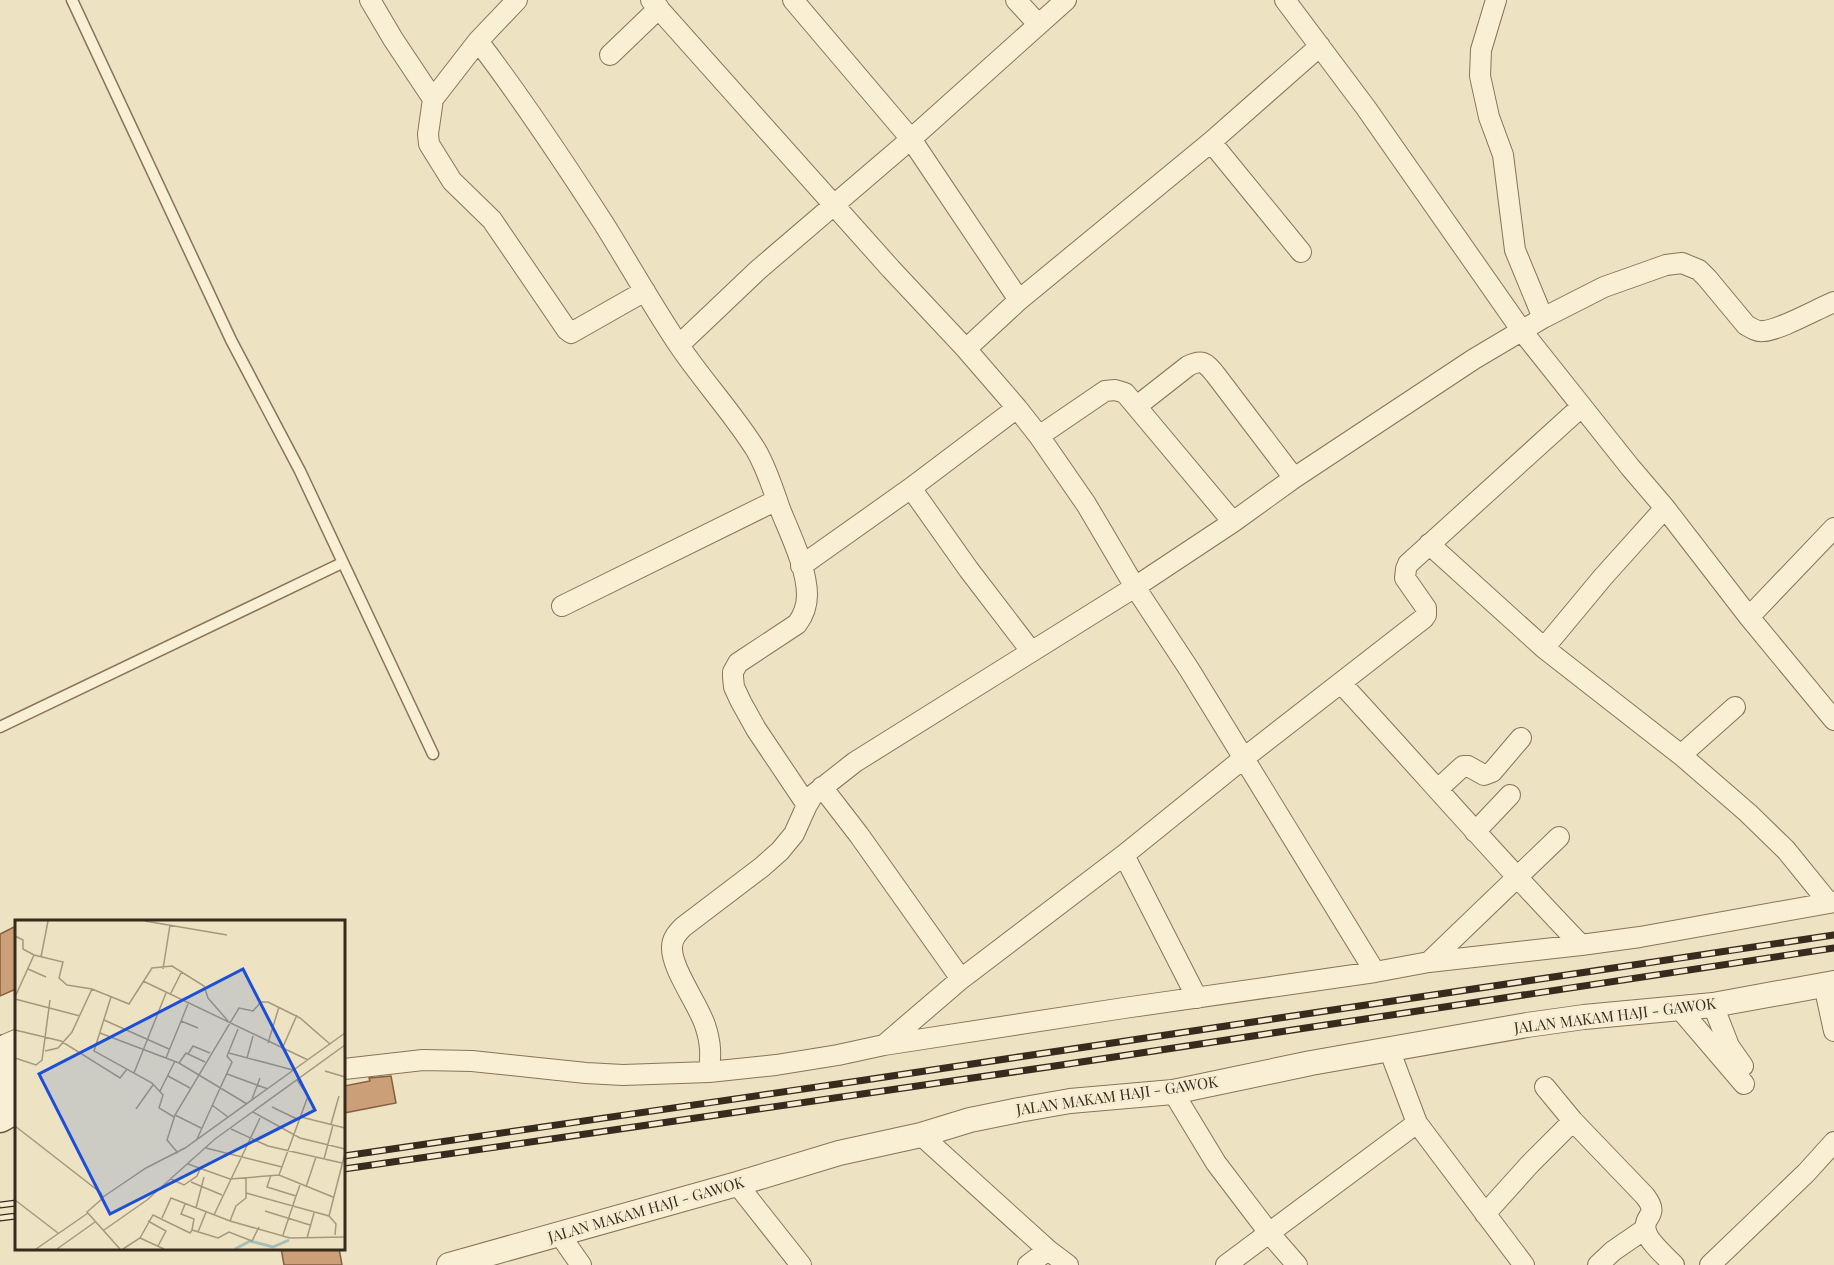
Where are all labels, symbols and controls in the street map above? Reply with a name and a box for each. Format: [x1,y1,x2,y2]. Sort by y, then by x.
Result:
inset map [15,920,345,1250]
street label: JALAN MAKAM HAJI - GAWOK [1512,993,1717,1037]
street label: JALAN MAKAM HAJI - GAWOK [1014,1071,1219,1119]
street label: JALAN MAKAM HAJI - GAWOK [544,1171,746,1247]

